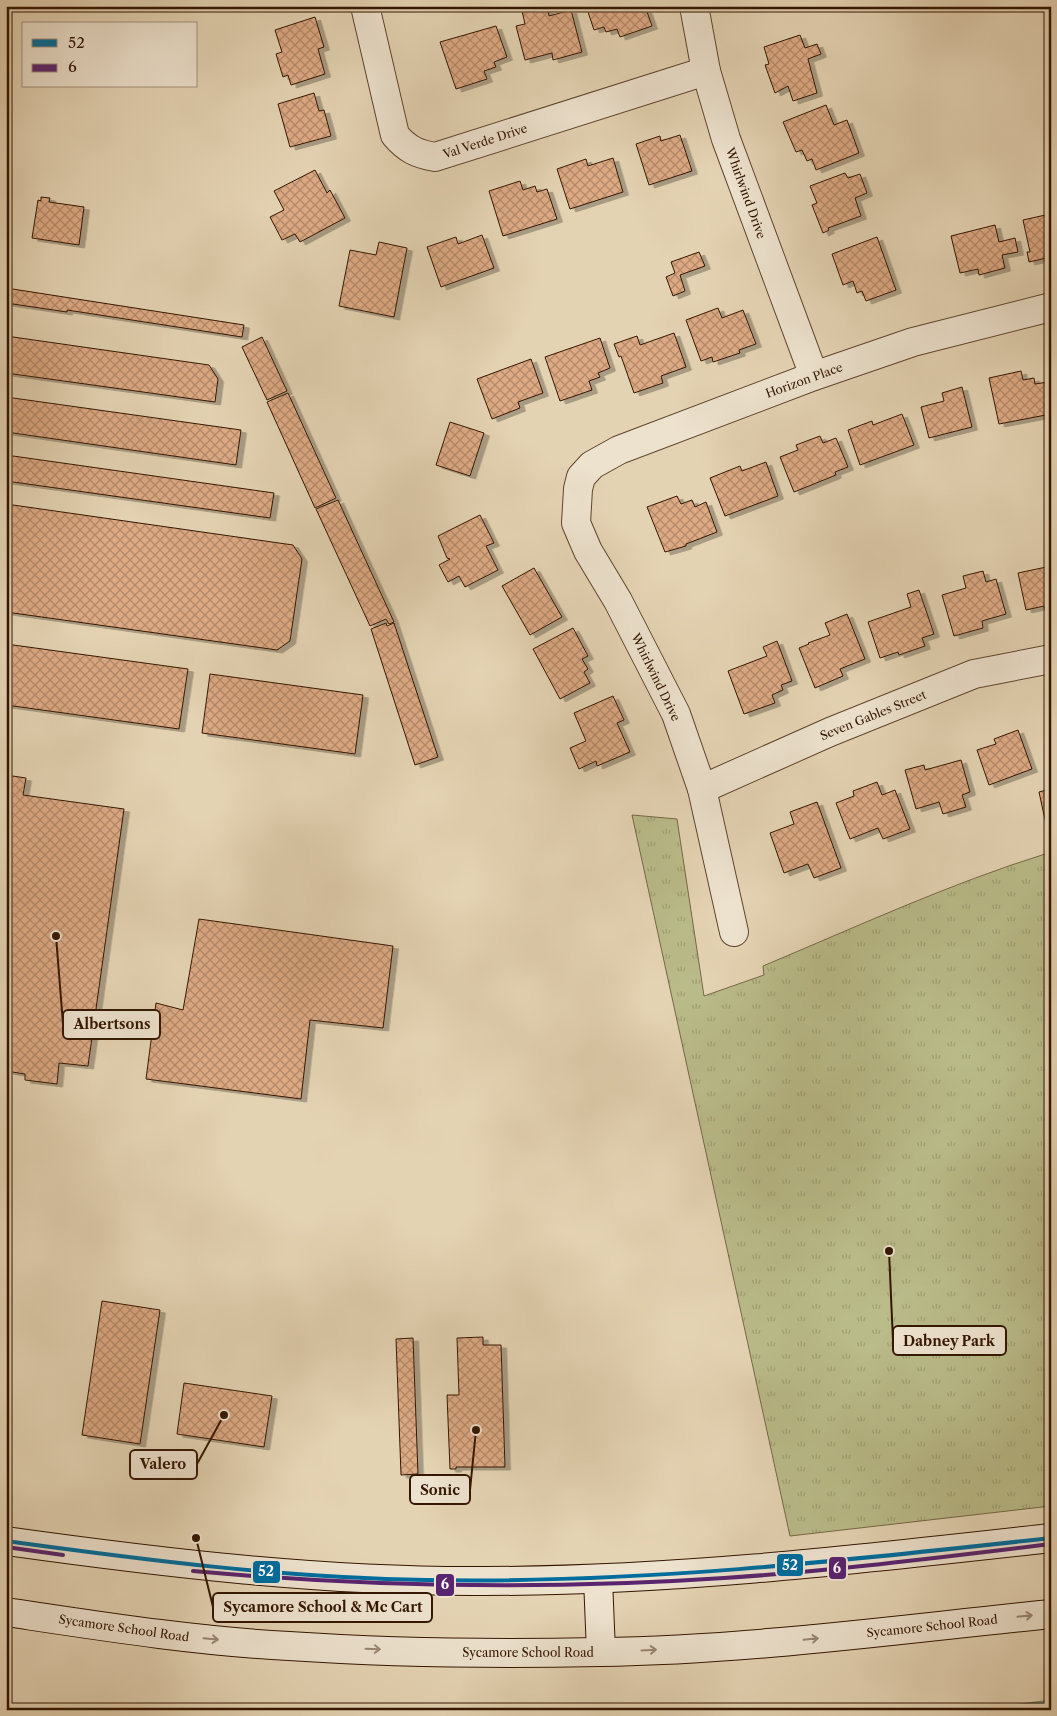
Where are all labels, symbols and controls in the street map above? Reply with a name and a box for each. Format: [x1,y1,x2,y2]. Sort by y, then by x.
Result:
legend [22,22,198,88]
text: 52 [68,33,85,52]
text: 6 [68,57,77,76]
street label: Val Verde Drive [440,120,529,162]
street label: Whirlwind Drive [722,144,770,241]
street label: Horizon Place [763,359,845,401]
street label: Whirlwind Drive [628,630,684,724]
street label: Seven Gables Street [818,687,929,743]
callout: Albertsons [63,1010,160,1039]
text: Albertsons [72,1015,151,1033]
callout: Dabney Park [893,1326,1006,1355]
text: Dabney Park [903,1332,996,1350]
callout: Valero [130,1450,197,1479]
text: Valero [139,1455,186,1473]
callout: Sonic [410,1475,470,1504]
text: Sonic [420,1481,460,1499]
line badge: 52 [776,1553,804,1577]
text: 52 [782,1556,798,1574]
line badge: 6 [828,1556,847,1580]
text: 6 [833,1559,841,1577]
line badge: 52 [252,1560,281,1584]
text: 52 [258,1562,274,1580]
line badge: 6 [435,1573,455,1597]
text: 6 [441,1575,449,1593]
callout: Sycamore School & Mc Cart [213,1593,432,1622]
text: Sycamore School & Mc Cart [223,1598,423,1616]
street label: Sycamore School Road [58,1611,191,1645]
one-way arrow [1017,1611,1033,1621]
street label: Sycamore School Road [866,1612,999,1640]
one-way arrow [202,1634,218,1644]
one-way arrow [803,1634,819,1644]
one-way arrow [364,1645,380,1654]
street label: Sycamore School Road [462,1645,594,1660]
one-way arrow [641,1645,657,1654]

